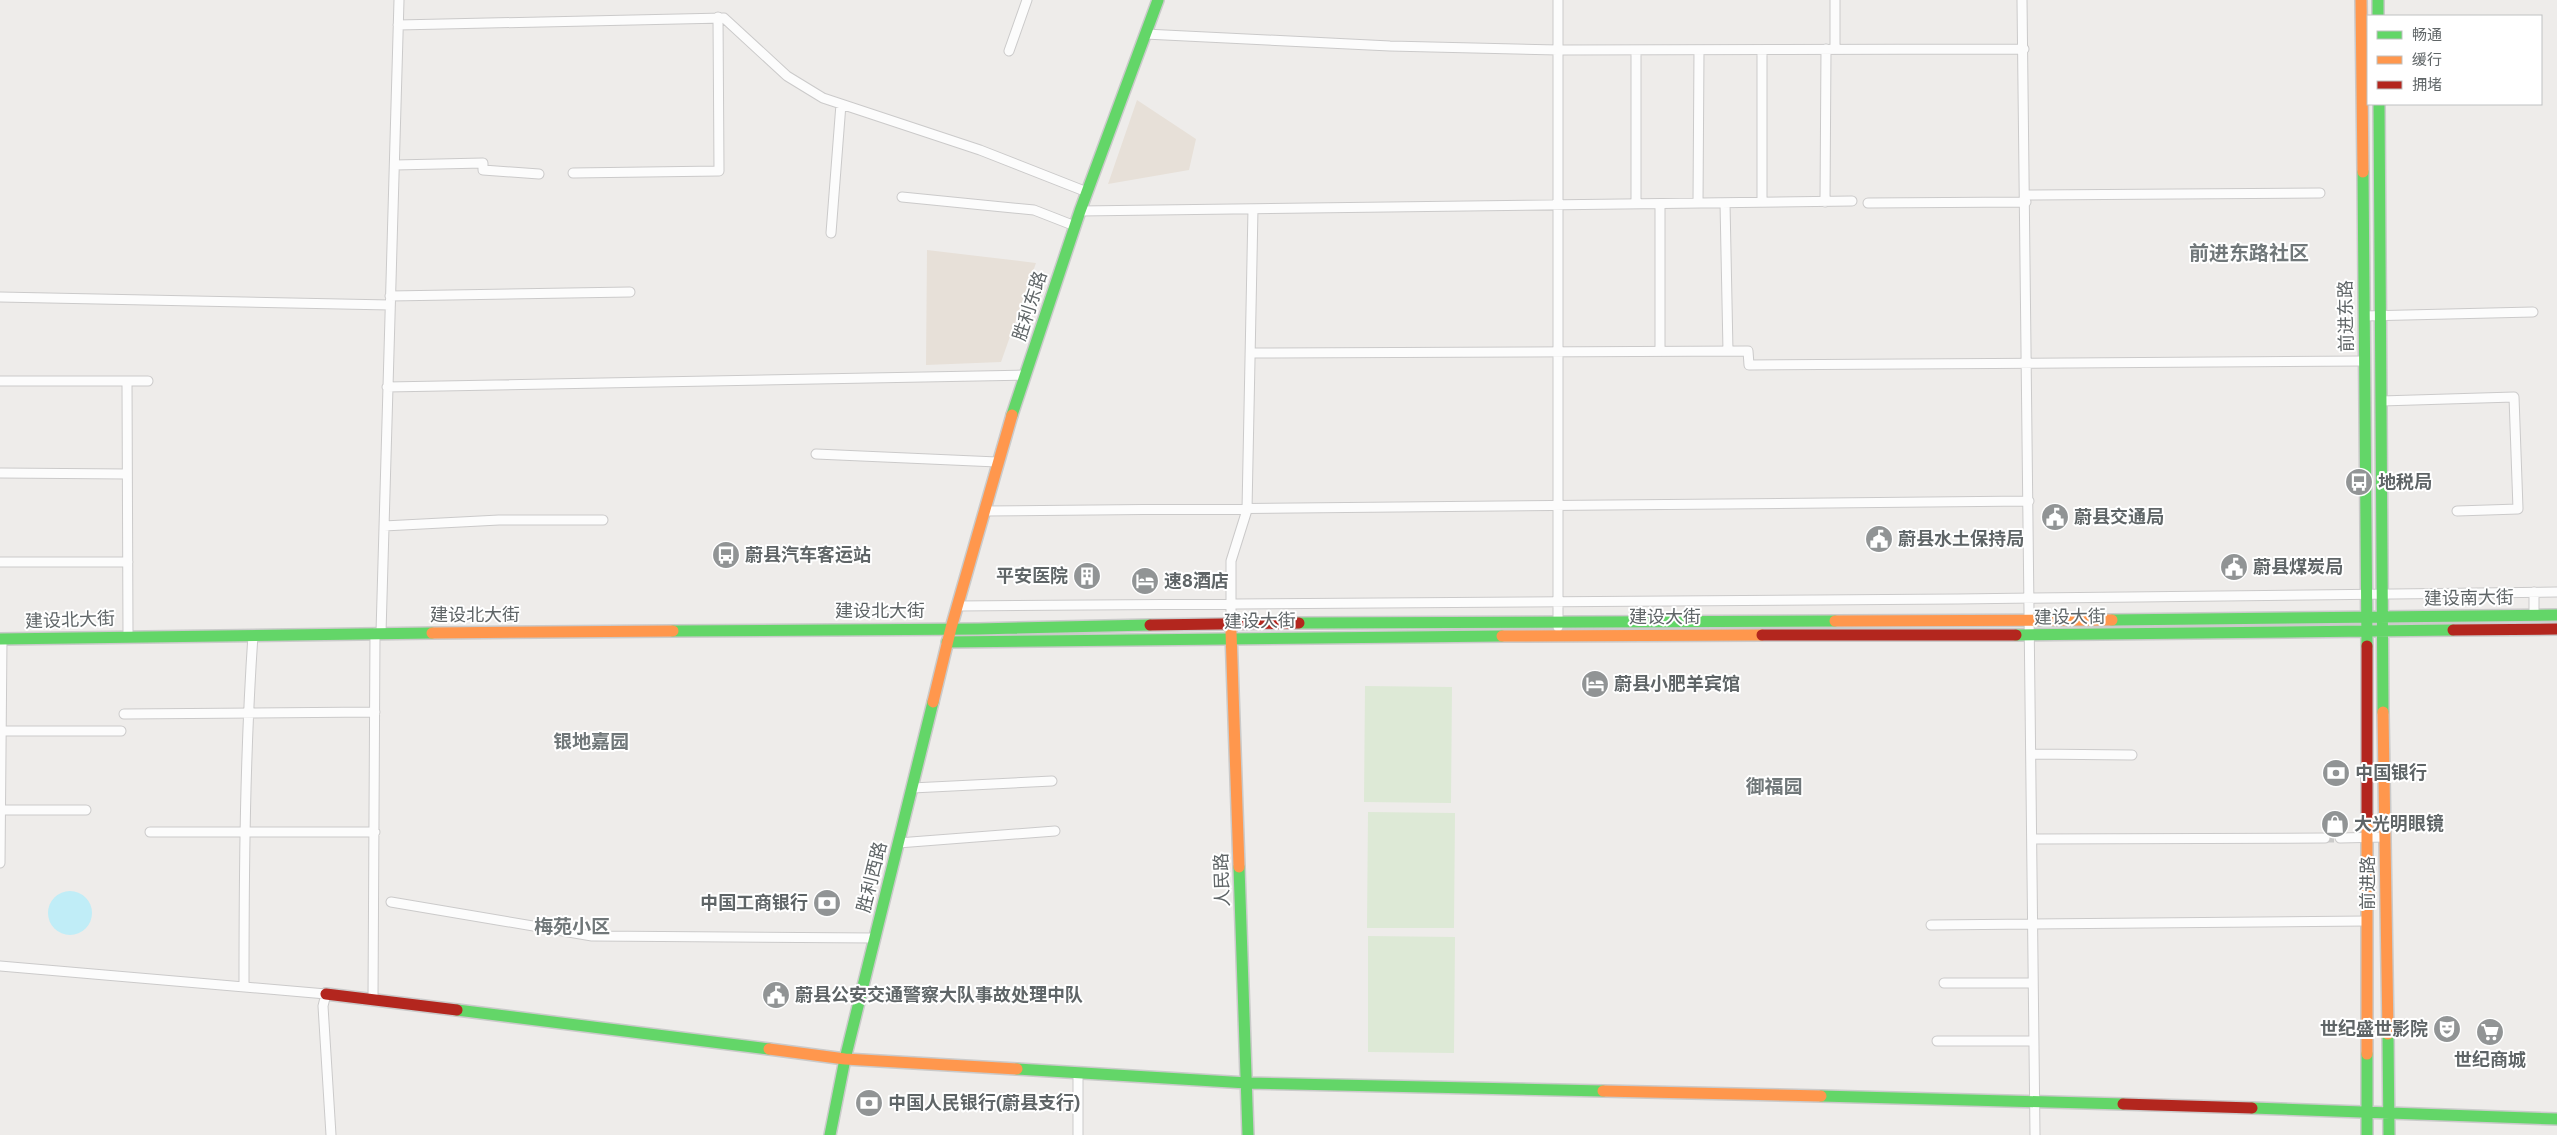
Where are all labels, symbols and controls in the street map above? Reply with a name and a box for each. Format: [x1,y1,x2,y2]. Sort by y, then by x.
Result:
legend [2367,15,2542,105]
text: 畅通 [2412,25,2442,44]
text: 缓行 [2412,50,2442,69]
text: 拥堵 [2412,75,2442,94]
district label: 前进东路社区 [2189,239,2309,266]
street label: 胜利东路 [1007,268,1052,344]
street label: 前进东路 [2333,280,2358,352]
bus stop icon: 地税局 [2344,467,2374,497]
place label: 地税局 [2378,470,2432,493]
public building icon: 蔚县交通局 [2040,502,2070,532]
place label: 蔚县交通局 [2074,505,2164,528]
public building icon: 蔚县水土保持局 [1864,524,1894,554]
place label: 蔚县水土保持局 [1898,527,2024,550]
bus stop icon: 蔚县汽车客运站 [711,540,741,570]
place label: 蔚县汽车客运站 [745,543,871,566]
public building icon: 蔚县煤炭局 [2219,552,2249,582]
place label: 蔚县煤炭局 [2253,555,2343,578]
building icon: 平安医院 [1072,561,1102,591]
place label: 平安医院 [996,564,1068,587]
hotel icon: 速8酒店 [1130,566,1160,596]
place label: 速8酒店 [1164,569,1229,592]
street label: 建设南大街 [2424,585,2514,610]
street label: 建设北大街 [835,599,925,622]
street label: 建设北大街 [430,603,520,626]
street label: 建设大街 [2034,604,2106,629]
street label: 建设大街 [1629,605,1701,628]
street label: 建设北大街 [25,606,115,633]
street label: 建设大街 [1224,608,1296,633]
hotel icon: 蔚县小肥羊宾馆 [1580,669,1610,699]
place label: 蔚县小肥羊宾馆 [1614,672,1740,695]
district label: 银地嘉园 [553,729,629,753]
bank icon: 中国银行 [2321,758,2351,788]
place label: 中国银行 [2355,761,2427,784]
district label: 御福园 [1745,774,1803,798]
shop icon: 大光明眼镜 [2320,809,2350,839]
place label: 大光明眼镜 [2354,812,2444,835]
street label: 胜利西路 [852,839,891,915]
street label: 人民路 [1209,853,1234,907]
street label: 前进路 [2356,856,2379,910]
bank icon: 中国工商银行 [812,888,842,918]
place label: 中国工商银行 [700,891,808,914]
district label: 梅苑小区 [534,914,610,938]
public building icon: 蔚县公安交通警察大队事故处理中队 [761,980,791,1010]
place label: 蔚县公安交通警察大队事故处理中队 [795,983,1083,1006]
theatre icon: 世纪盛世影院 [2432,1014,2462,1044]
place label: 世纪盛世影院 [2320,1017,2428,1040]
supermarket icon: 世纪商城 [2475,1017,2505,1047]
place label: 世纪商城 [2454,1048,2526,1071]
bank icon: 中国人民银行(蔚县支行) [854,1088,884,1118]
place label: 中国人民银行(蔚县支行) [888,1091,1080,1114]

